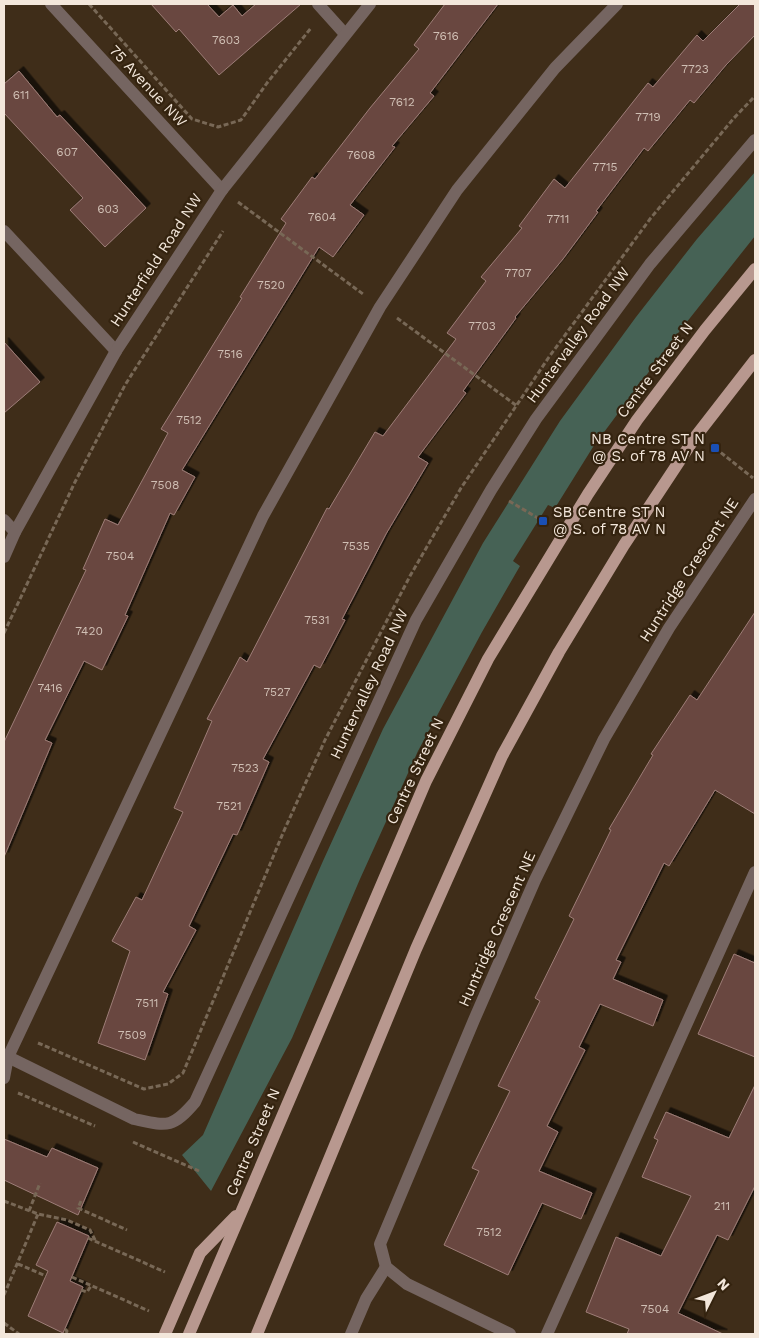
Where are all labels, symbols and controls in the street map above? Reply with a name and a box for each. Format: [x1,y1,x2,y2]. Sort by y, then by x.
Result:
house number: 7616 [433,29,459,43]
house number: 7603 [212,33,240,47]
street label: 75 Avenue NW [106,41,190,131]
house number: 7723 [681,62,709,76]
house number: 611 [13,88,29,102]
house number: 7612 [389,95,415,109]
house number: 7719 [635,110,661,124]
house number: 607 [56,145,78,159]
house number: 7608 [347,148,375,162]
house number: 7715 [592,160,618,174]
street label: Hunterfield Road NW [106,190,206,330]
house number: 603 [97,202,119,216]
house number: 7604 [308,210,336,224]
house number: 7711 [547,212,569,226]
street label: Huntervalley Road NW [523,264,633,406]
house number: 7707 [504,266,532,280]
house number: 7520 [257,278,285,292]
house number: 7703 [468,319,496,333]
street label: Centre Street N [613,319,697,421]
house number: 7516 [217,347,243,361]
house number: 7512 [176,413,202,427]
place label: NB Centre ST N @ S. of 78 AV N [591,430,705,465]
marker: NB Centre ST N @ S. of 78 AV N [709,442,721,454]
house number: 7508 [151,478,179,492]
street label: Huntridge Crescent NE [636,495,742,645]
place label: SB Centre ST N @ S. of 78 AV N [553,503,666,538]
marker: SB Centre ST N @ S. of 78 AV N [537,515,549,527]
house number: 7535 [342,539,370,553]
house number: 7504 [106,549,134,563]
street label: Huntervalley Road NW [326,606,412,762]
house number: 7531 [304,613,330,627]
house number: 7420 [75,624,103,638]
house number: 7416 [37,681,63,695]
house number: 7527 [263,685,291,699]
street label: Centre Street N [382,715,448,827]
house number: 7523 [231,761,259,775]
house number: 7521 [216,799,242,813]
street label: Huntridge Crescent NE [455,849,539,1009]
house number: 7511 [135,996,159,1010]
house number: 7509 [118,1028,146,1042]
street label: Centre Street N [222,1085,284,1199]
house number: 211 [714,1199,730,1213]
house number: 7512 [476,1225,502,1239]
north arrow [689,1268,739,1318]
text: N [714,1275,733,1294]
house number: 7504 [641,1302,669,1316]

